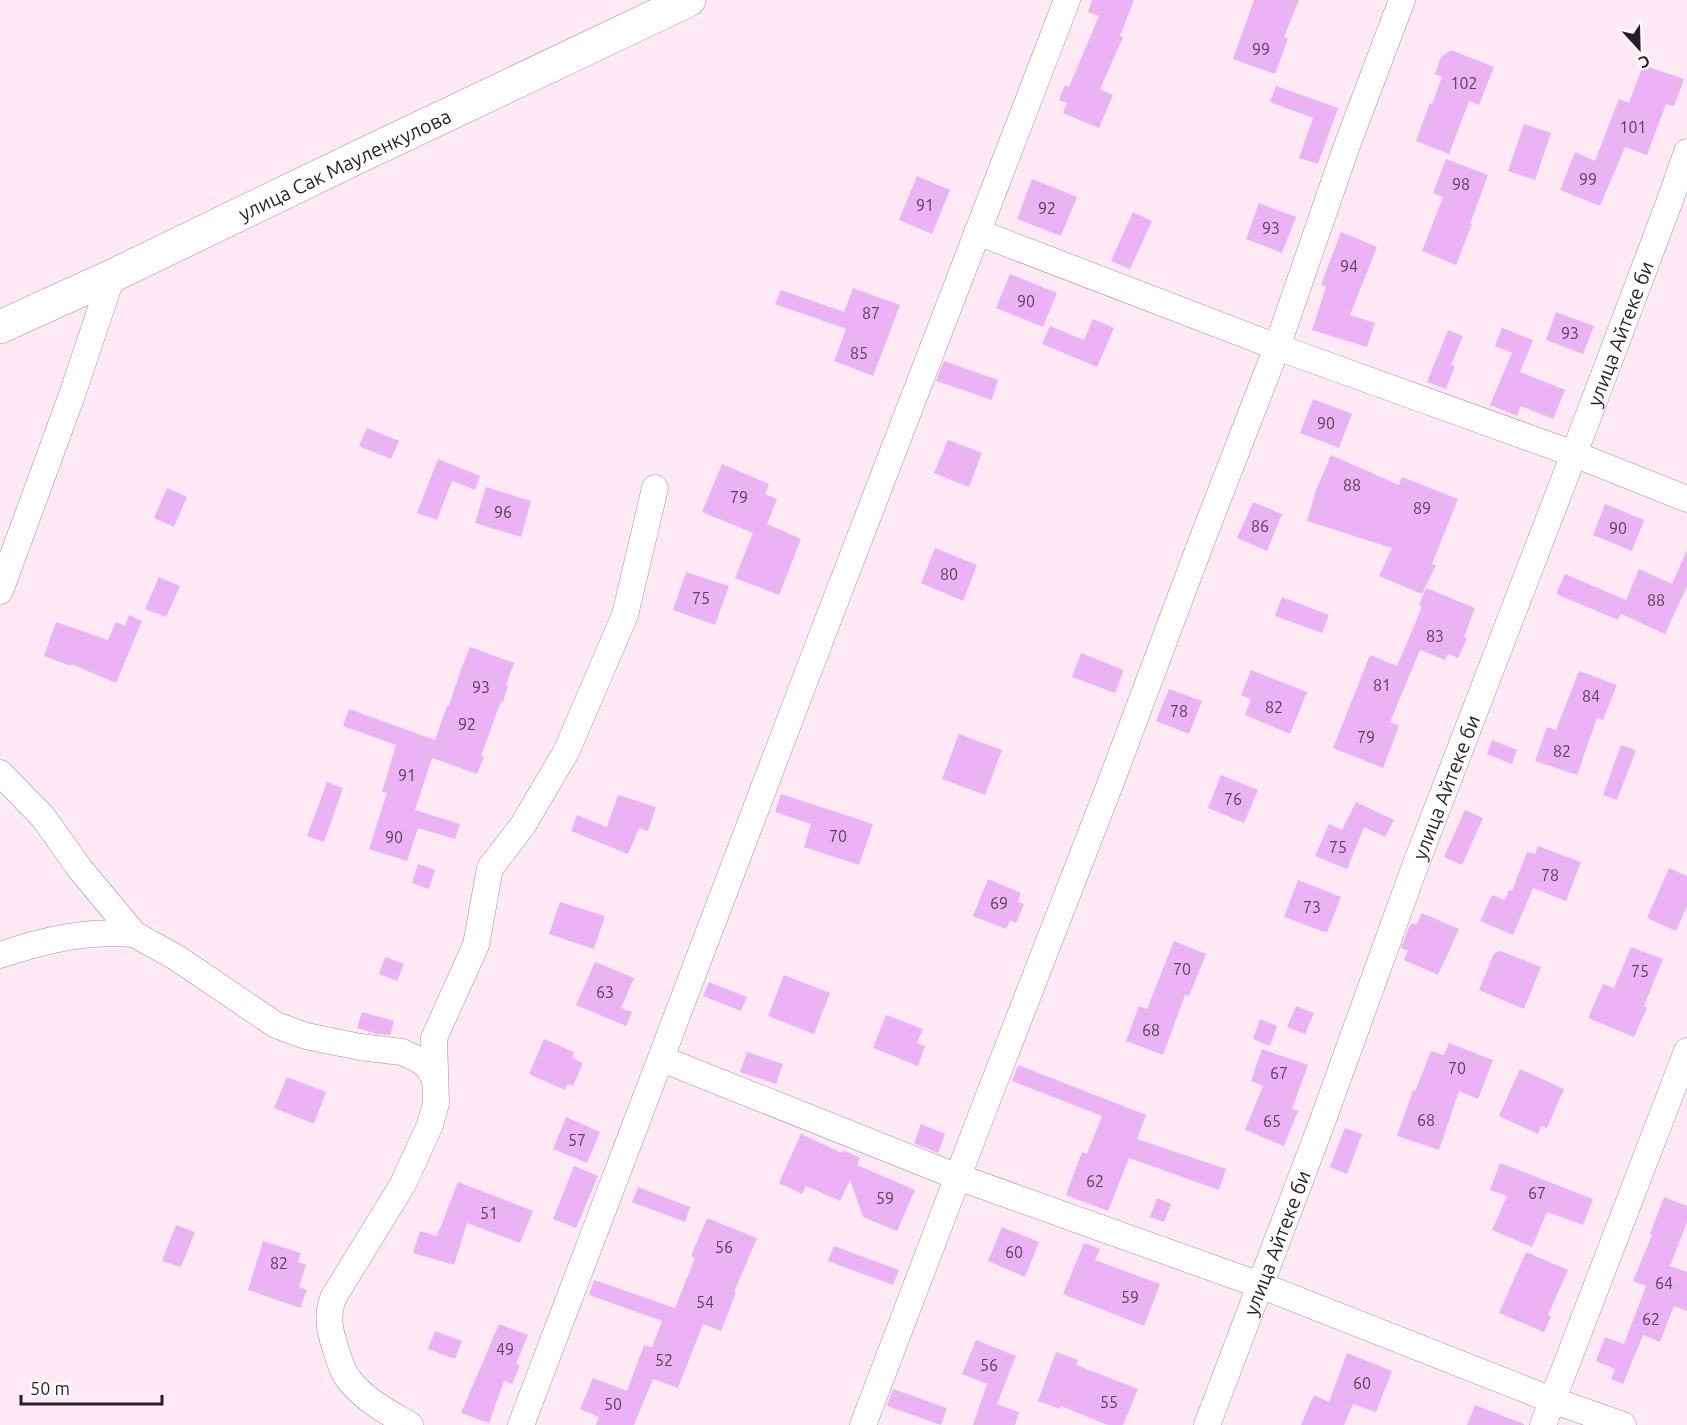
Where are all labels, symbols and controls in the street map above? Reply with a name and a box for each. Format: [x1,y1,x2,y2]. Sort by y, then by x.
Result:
north arrow [1609,18,1669,78]
house number: 99 [1252,40,1270,58]
text: С [1637,52,1653,72]
house number: 102 [1450,74,1478,92]
street label: улица Сак Мауленкулова [234,103,454,225]
house number: 101 [1619,118,1647,136]
house number: 99 [1579,170,1597,188]
house number: 98 [1452,175,1470,193]
house number: 91 [916,196,934,214]
house number: 92 [1038,199,1056,217]
house number: 93 [1262,219,1280,237]
house number: 94 [1340,257,1358,275]
street label: улица Айтеке би [1582,258,1658,409]
house number: 90 [1017,292,1035,310]
house number: 87 [862,304,880,322]
house number: 93 [1561,324,1579,342]
house number: 85 [850,344,868,362]
house number: 90 [1317,414,1335,432]
house number: 88 [1343,476,1361,494]
house number: 79 [730,488,748,506]
house number: 89 [1413,499,1431,517]
house number: 96 [494,503,512,521]
house number: 86 [1251,517,1269,535]
house number: 90 [1609,519,1627,537]
house number: 80 [940,565,958,583]
house number: 75 [692,589,710,607]
house number: 88 [1647,591,1665,609]
house number: 83 [1426,627,1444,645]
house number: 81 [1373,676,1391,694]
house number: 93 [472,678,490,696]
house number: 84 [1582,687,1600,705]
house number: 82 [1265,698,1283,716]
house number: 78 [1170,702,1188,720]
street label: улица Айтеке би [1407,711,1484,863]
house number: 92 [458,715,476,733]
house number: 79 [1357,728,1375,746]
house number: 82 [1553,742,1571,760]
house number: 91 [398,766,416,784]
house number: 76 [1224,790,1242,808]
house number: 70 [829,827,847,845]
house number: 90 [385,828,403,846]
house number: 75 [1329,838,1347,856]
house number: 78 [1541,866,1559,884]
house number: 69 [990,894,1008,912]
house number: 73 [1303,898,1321,916]
house number: 70 [1173,960,1191,978]
house number: 75 [1631,962,1649,980]
house number: 63 [596,983,614,1001]
house number: 68 [1142,1021,1160,1039]
house number: 70 [1448,1059,1466,1077]
house number: 67 [1270,1064,1288,1082]
house number: 68 [1417,1111,1435,1129]
house number: 65 [1263,1112,1281,1130]
house number: 57 [568,1131,586,1149]
street label: улица Айтеке би [1238,1167,1314,1318]
house number: 62 [1086,1172,1104,1190]
house number: 67 [1528,1184,1546,1202]
house number: 59 [876,1189,894,1207]
house number: 51 [480,1204,498,1222]
house number: 56 [715,1238,733,1256]
house number: 60 [1005,1243,1023,1261]
house number: 82 [270,1254,288,1272]
house number: 64 [1655,1274,1673,1292]
house number: 59 [1121,1288,1139,1306]
house number: 54 [696,1293,714,1311]
house number: 62 [1642,1310,1660,1328]
house number: 49 [496,1340,514,1358]
house number: 52 [655,1351,673,1369]
house number: 56 [980,1356,998,1374]
scale bar [21,1368,162,1406]
house number: 60 [1353,1374,1371,1392]
text: 50 m [30,1378,70,1398]
house number: 55 [1100,1393,1118,1411]
house number: 50 [604,1395,622,1413]

